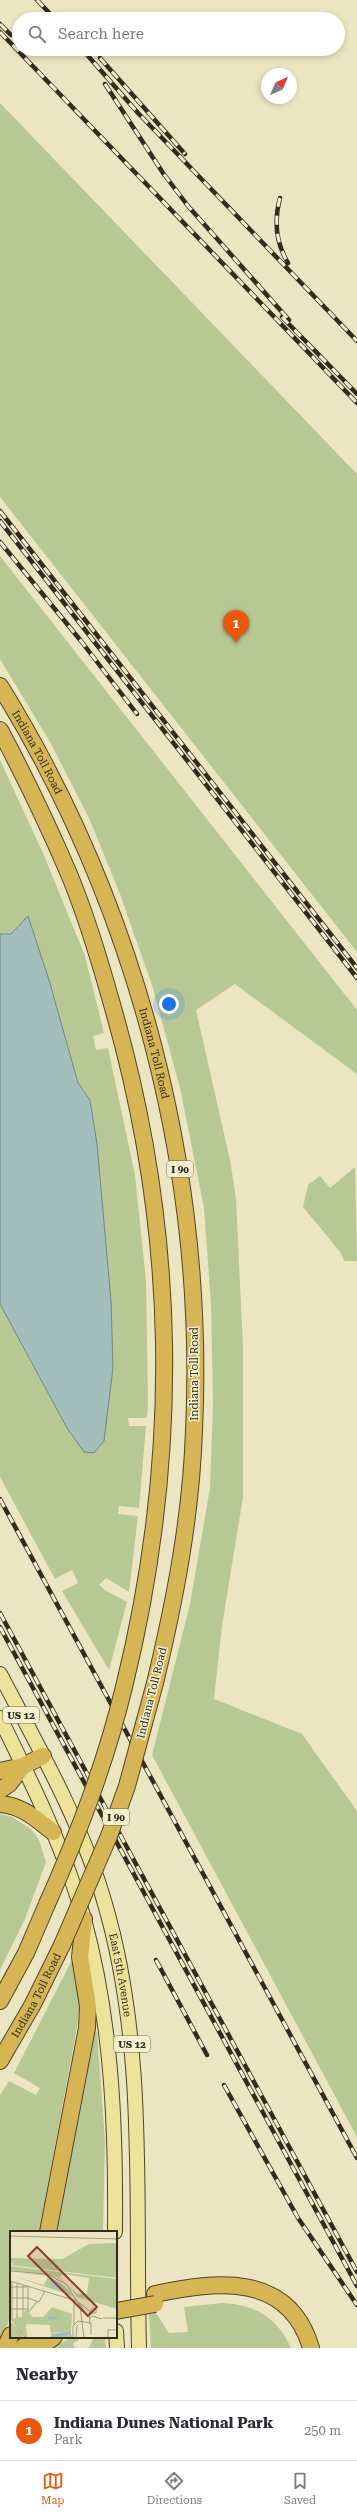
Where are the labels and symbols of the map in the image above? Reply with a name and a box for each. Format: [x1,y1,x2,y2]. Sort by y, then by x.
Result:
north arrow [261,68,297,104]
pin: 1 [223,610,249,643]
street label: Indiana Toll Road [9,708,65,796]
your location [159,994,179,1014]
street label: Indiana Toll Road [137,1006,172,1100]
road number: I 90 [167,1161,193,1177]
street label: Indiana Toll Road [188,1327,201,1421]
street label: Indiana Toll Road [134,1646,170,1740]
road number: US 12 [3,1707,39,1723]
road number: I 90 [103,1809,129,1825]
street label: East 5th Avenue [106,1932,134,2018]
street label: Indiana Toll Road [8,1951,64,2040]
road number: US 12 [114,2036,150,2052]
inset map [10,2231,117,2338]

